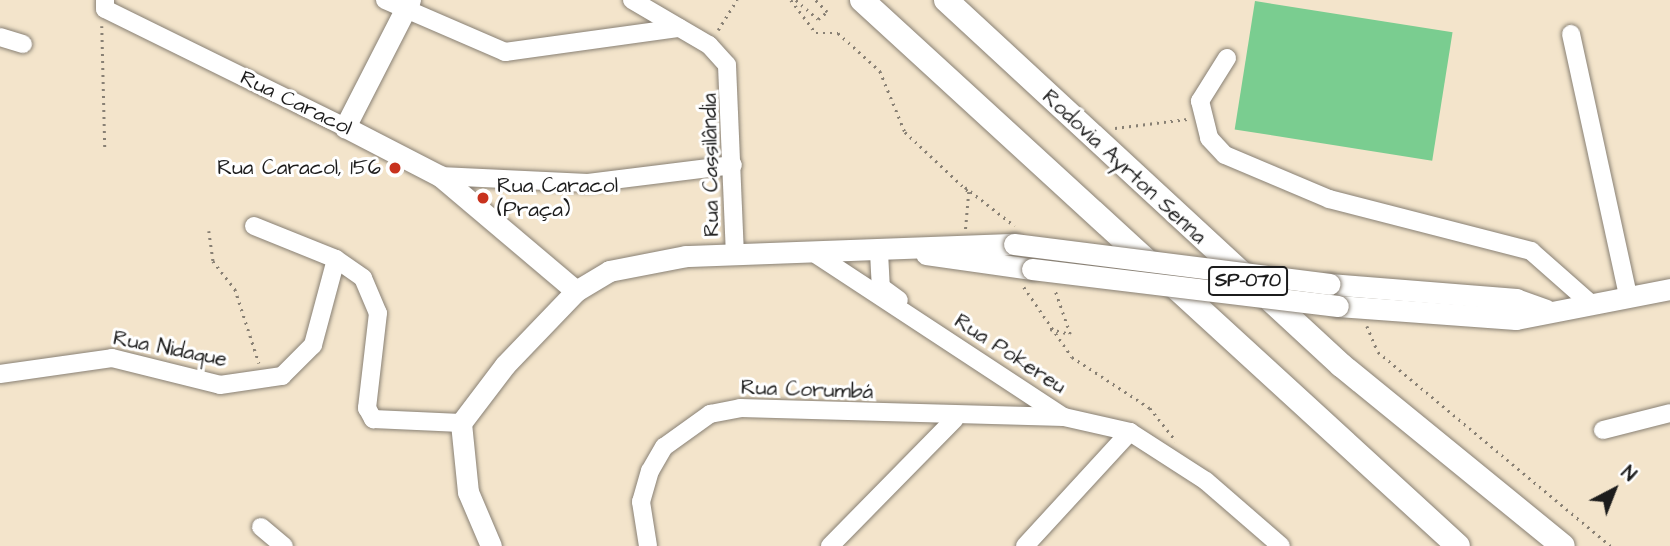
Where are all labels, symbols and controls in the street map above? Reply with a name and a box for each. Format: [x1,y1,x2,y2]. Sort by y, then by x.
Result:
street label: Rua Caracol [236,65,356,141]
street label: Rodovia Ayrton Senna [1037,85,1211,249]
street label: Rua Cassilândia [697,93,725,237]
place label: Rua Caracol, 156 [217,155,381,181]
marker: Rua Caracol, 156 [387,160,403,176]
place label: Rua Caracol (Praça) [497,173,618,223]
marker: Rua Caracol (Praça) [475,190,491,206]
road number: SP-070 [1208,266,1288,296]
street label: Rua Pokereu [950,309,1070,399]
street label: Rua Nidaque [111,326,229,372]
street label: Rua Corumbá [740,375,874,405]
north arrow [1579,455,1649,525]
text: N [1615,460,1642,488]

